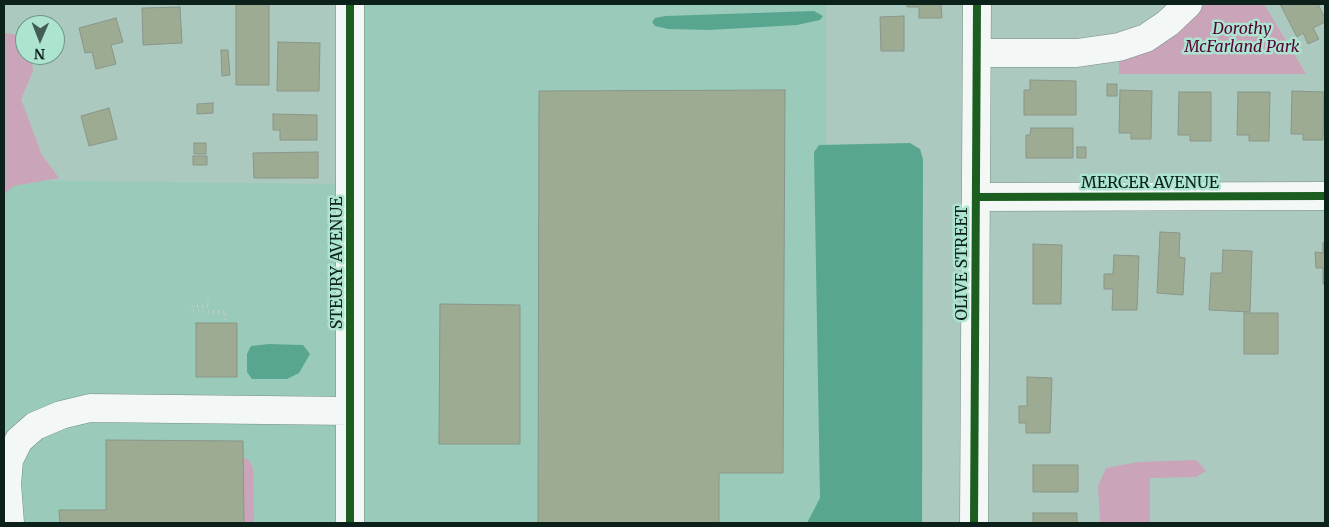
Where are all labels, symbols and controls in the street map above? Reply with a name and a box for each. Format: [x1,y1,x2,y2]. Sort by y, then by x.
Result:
north arrow [15,15,65,65]
park label: Dorothy McFarland Park [1184,19,1300,57]
text: N [34,45,45,63]
street label: MERCER AVENUE [1081,173,1219,193]
street label: STEURY AVENUE [327,197,347,329]
street label: OLIVE STREET [952,206,972,320]

